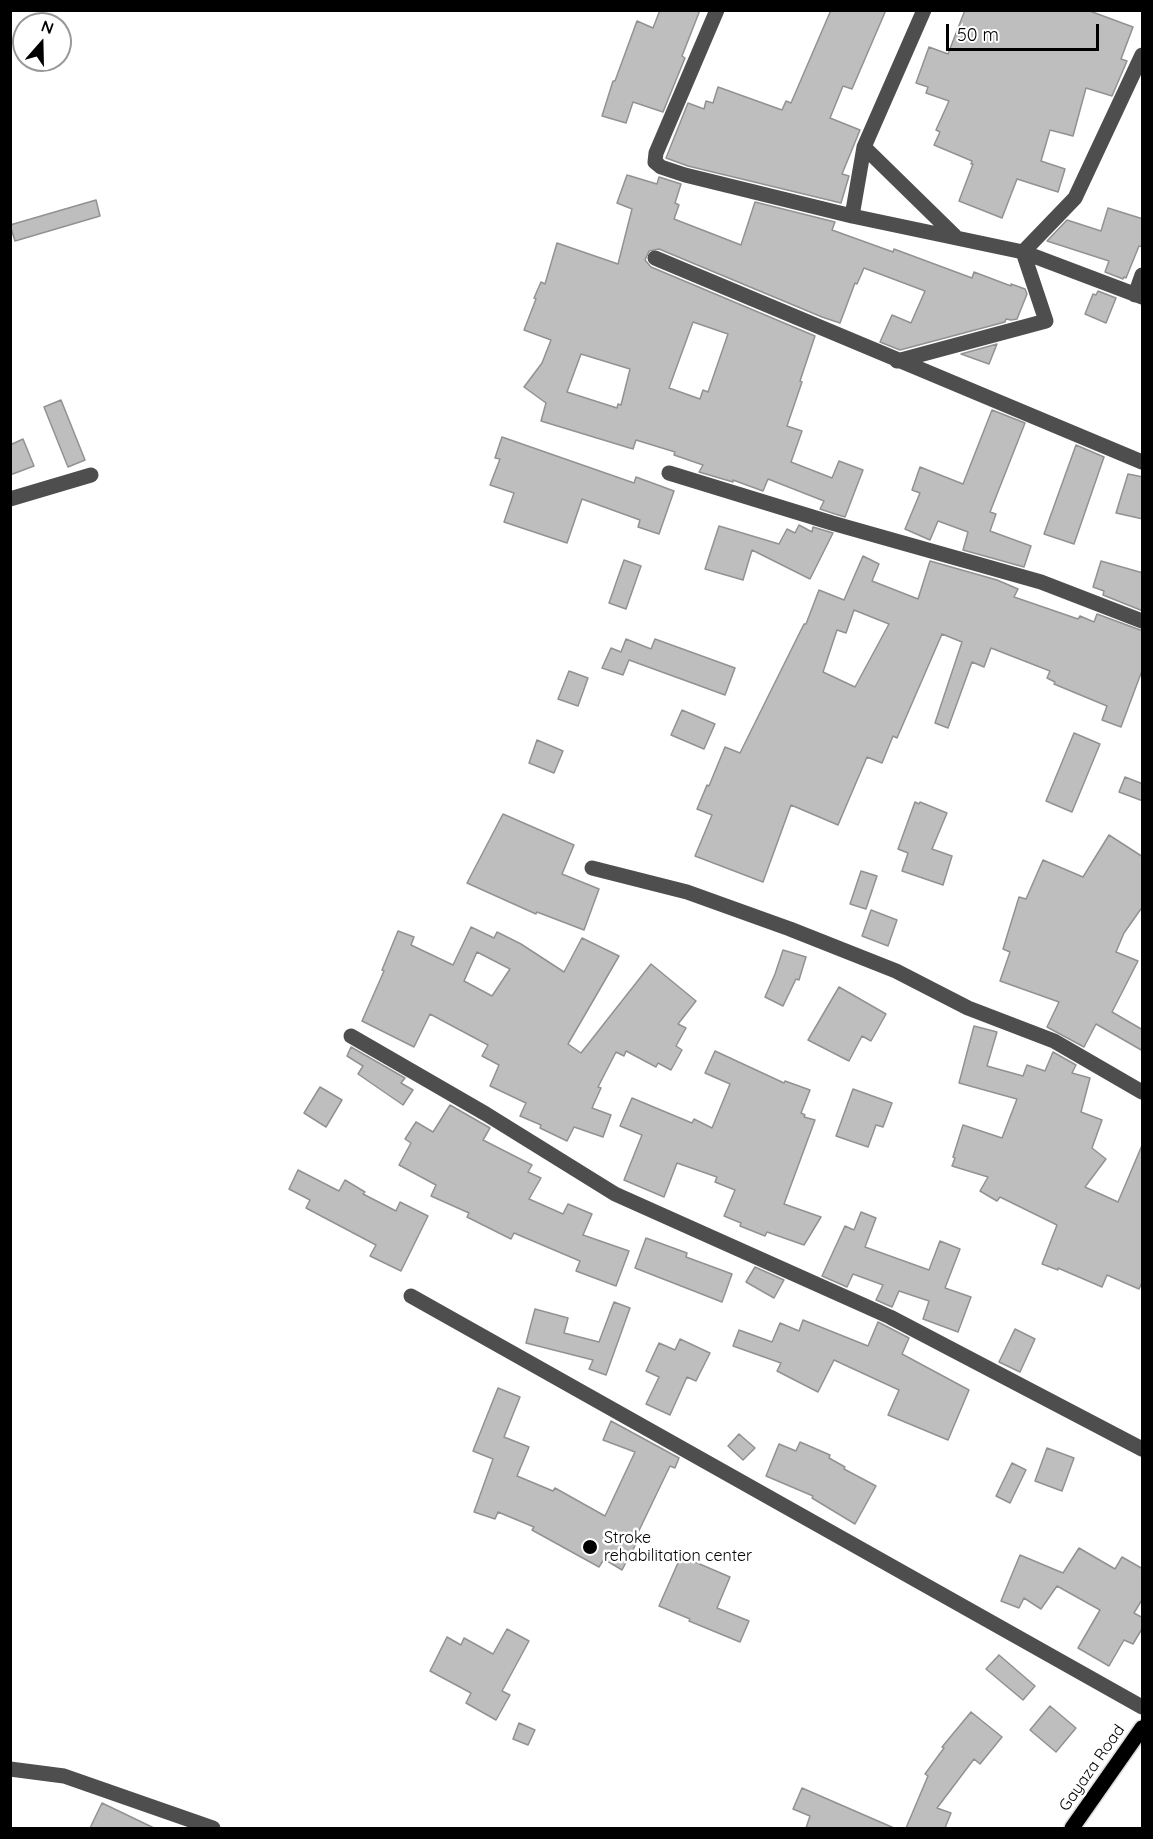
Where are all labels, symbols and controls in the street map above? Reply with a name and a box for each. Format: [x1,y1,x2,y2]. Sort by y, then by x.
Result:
north arrow [12,12,72,72]
scale bar [949,12,1102,50]
text: N [39,16,56,38]
text: 50 m [957,23,999,46]
place label: Stroke rehabilitation center [604,1528,752,1566]
marker: Stroke rehabilitation center [581,1538,599,1556]
street label: Gayaza Road [1055,1721,1129,1815]

